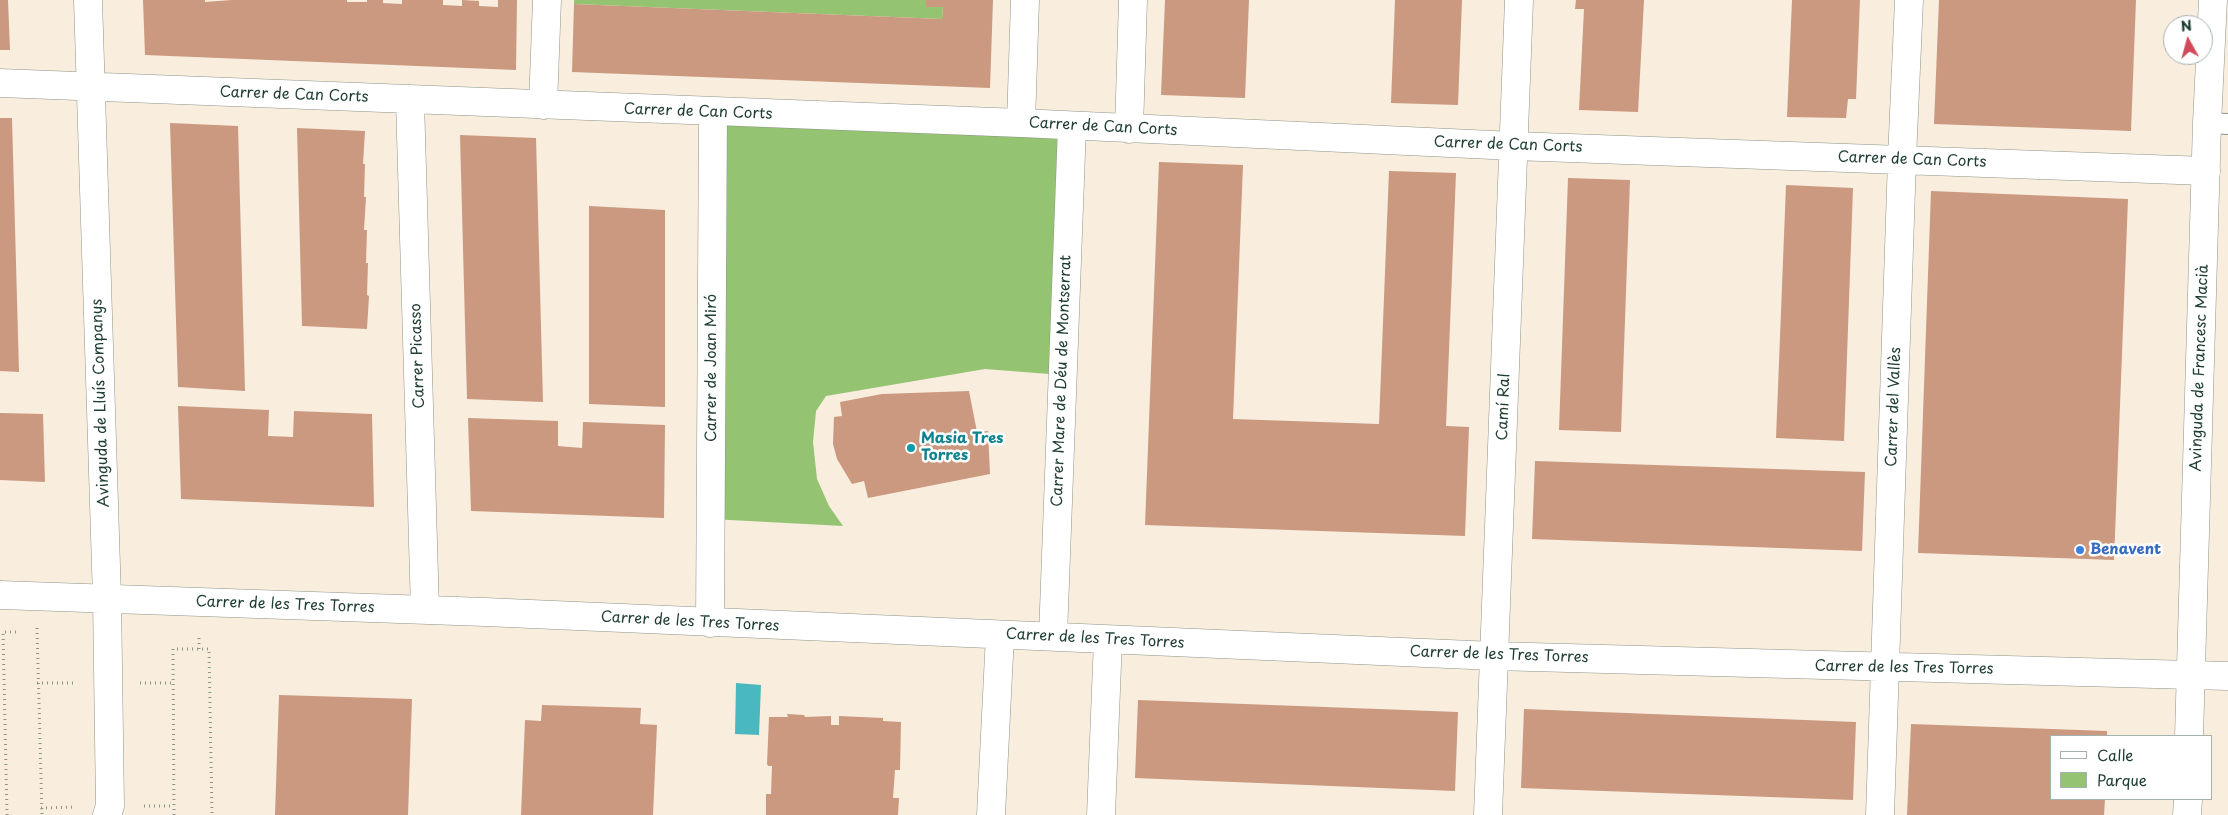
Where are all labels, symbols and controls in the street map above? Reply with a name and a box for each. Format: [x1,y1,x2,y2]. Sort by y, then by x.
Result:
north arrow [2163,15,2213,65]
text: N [2179,15,2193,37]
street label: Carrer de Can Corts [219,83,369,107]
street label: Carrer de Can Corts [623,100,773,124]
street label: Carrer de Can Corts [1028,114,1178,140]
street label: Carrer de Can Corts [1433,133,1583,157]
street label: Carrer de Can Corts [1837,148,1987,172]
street label: Carrer Mare de Déu de Montserrat [1049,255,1075,507]
street label: Avinguda de Francesc Macià [2187,264,2213,472]
street label: Carrer de Joan Miró [703,294,721,442]
street label: Avinguda de Lluís Companys [88,298,114,508]
street label: Carrer Picasso [407,303,429,409]
street label: Carrer del Vallès [1883,347,1905,467]
street label: Camí Ral [1494,373,1514,441]
place label: Masia Tres Torres [921,430,1003,465]
marker: Masia Tres Torres [905,442,917,454]
place label: Benavent [2090,541,2161,559]
marker: Benavent [2074,544,2086,556]
street label: Carrer de les Tres Torres [195,593,375,617]
street label: Carrer de les Tres Torres [600,608,780,636]
street label: Carrer de les Tres Torres [1005,625,1185,653]
street label: Carrer de les Tres Torres [1409,643,1589,667]
street label: Carrer de les Tres Torres [1814,657,1994,679]
legend [2050,735,2213,800]
text: Calle [2097,743,2134,766]
text: Parque [2097,768,2147,791]

